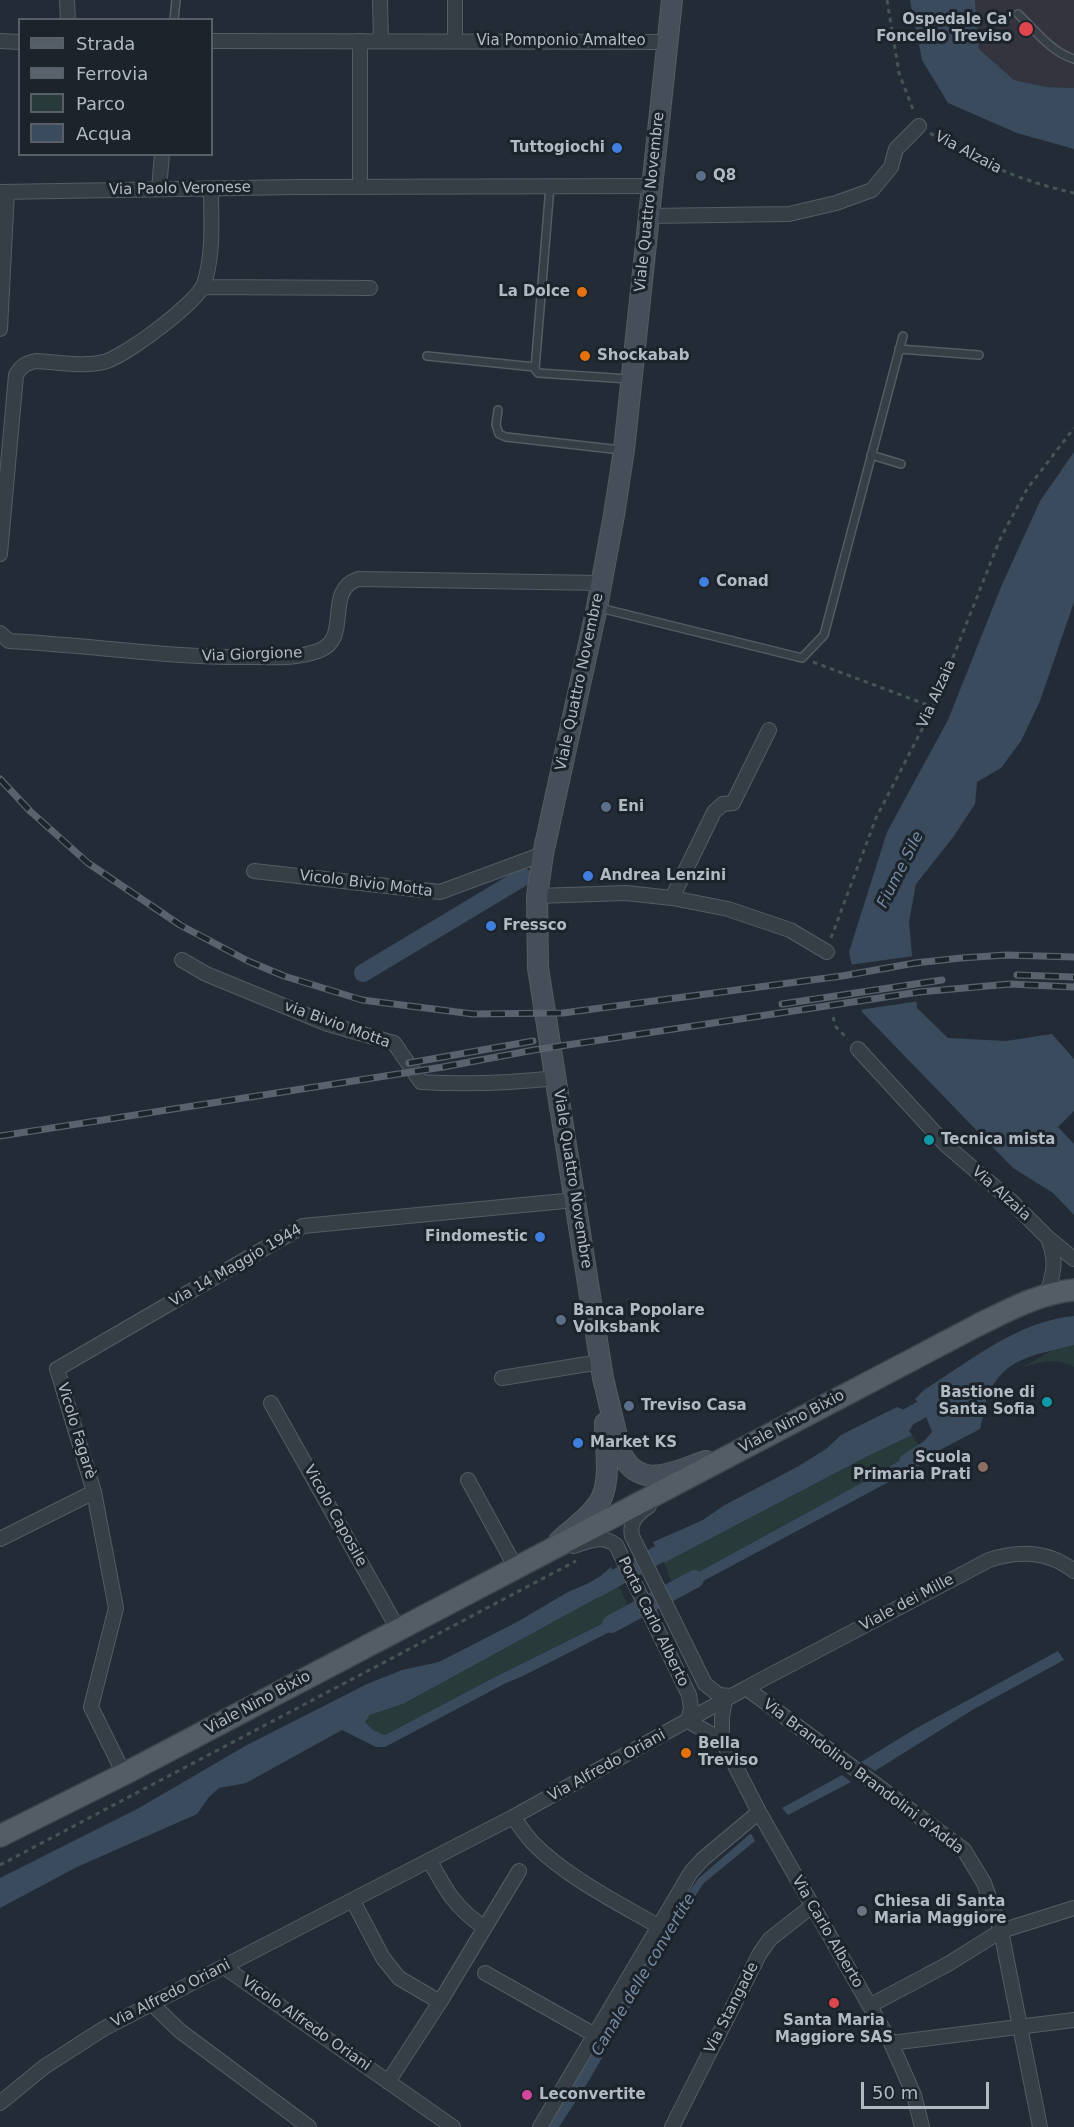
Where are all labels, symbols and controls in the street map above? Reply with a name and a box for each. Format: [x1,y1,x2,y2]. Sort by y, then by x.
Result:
place label: Ospedale Ca' Foncello Treviso [876,11,1012,46]
legend [18,18,213,156]
marker: Ospedale Ca' Foncello Treviso [1017,20,1035,38]
street label: Via Pomponio Amalteo [476,32,646,50]
text: Strada [76,33,135,54]
text: Ferrovia [76,63,148,84]
text: Parco [76,93,125,114]
street label: Viale Quattro Novembre [632,111,668,293]
text: Acqua [76,123,132,144]
street label: Via Alzaia [932,128,1004,178]
place label: Tuttogiochi [510,139,605,157]
marker: Tuttogiochi [610,141,624,155]
place label: Q8 [713,167,736,185]
marker: Q8 [694,169,708,183]
street label: Via Paolo Veronese [109,179,251,199]
place label: La Dolce [498,283,570,301]
marker: La Dolce [575,285,589,299]
place label: Shockabab [597,347,689,365]
marker: Shockabab [578,349,592,363]
place label: Conad [716,573,769,591]
marker: Conad [697,575,711,589]
street label: Viale Quattro Novembre [552,592,608,772]
street label: Via Giorgione [201,644,303,666]
street label: Via Alzaia [914,657,960,731]
place label: Eni [618,798,644,816]
marker: Eni [599,800,613,814]
water label: Fiume Sile [874,829,928,911]
street label: Vicolo Bivio Motta [298,867,434,901]
place label: Andrea Lenzini [600,867,726,885]
marker: Andrea Lenzini [581,869,595,883]
place label: Fressco [503,917,567,935]
marker: Fressco [484,919,498,933]
street label: via Bivio Motta [282,997,392,1053]
street label: Viale Quattro Novembre [549,1088,595,1270]
place label: Tecnica mista [941,1131,1055,1149]
marker: Tecnica mista [922,1133,936,1147]
street label: Via Alzaia [968,1163,1034,1225]
street label: Via 14 Maggio 1944 [167,1221,305,1311]
place label: Findomestic [425,1228,528,1246]
marker: Findomestic [533,1230,547,1244]
place label: Banca Popolare Volksbank [573,1302,705,1337]
marker: Banca Popolare Volksbank [554,1313,568,1327]
street label: Vicolo Fagarè [53,1381,99,1481]
place label: Bastione di Santa Sofia [939,1384,1035,1419]
street label: Viale Nino Bixio [736,1387,848,1457]
marker: Bastione di Santa Sofia [1040,1395,1054,1409]
place label: Treviso Casa [641,1397,747,1415]
marker: Treviso Casa [622,1399,636,1413]
place label: Market KS [590,1434,677,1452]
marker: Market KS [571,1436,585,1450]
place label: Scuola Primaria Prati [853,1449,971,1484]
marker: Scuola Primaria Prati [976,1460,990,1474]
street label: Vicolo Caposile [300,1462,370,1570]
street label: Porta Carlo Alberto [614,1554,692,1690]
street label: Viale dei Mille [857,1571,957,1635]
street label: Viale Nino Bixio [202,1668,314,1738]
street label: Via Brandolino Brandolini d'Adda [759,1696,967,1858]
street label: Via Alfredo Oriani [545,1726,669,1806]
place label: Bella Treviso [698,1735,758,1770]
marker: Bella Treviso [679,1746,693,1760]
street label: Via Carlo Alberto [788,1873,866,1991]
water label: Canale delle convertite [588,1891,700,2059]
place label: Chiesa di Santa Maria Maggiore [874,1893,1006,1928]
marker: Chiesa di Santa Maria Maggiore [855,1904,869,1918]
street label: Via Alfredo Oriani [108,1956,234,2032]
street label: Via Stangade [701,1960,763,2056]
street label: Vicolo Alfredo Oriani [238,1973,374,2075]
marker: Santa Maria Maggiore SAS [827,1996,841,2010]
place label: Santa Maria Maggiore SAS [775,2012,893,2047]
scale bar [864,2070,992,2108]
text: 50 m [872,2082,918,2103]
place label: Leconvertite [539,2086,646,2104]
marker: Leconvertite [520,2088,534,2102]

